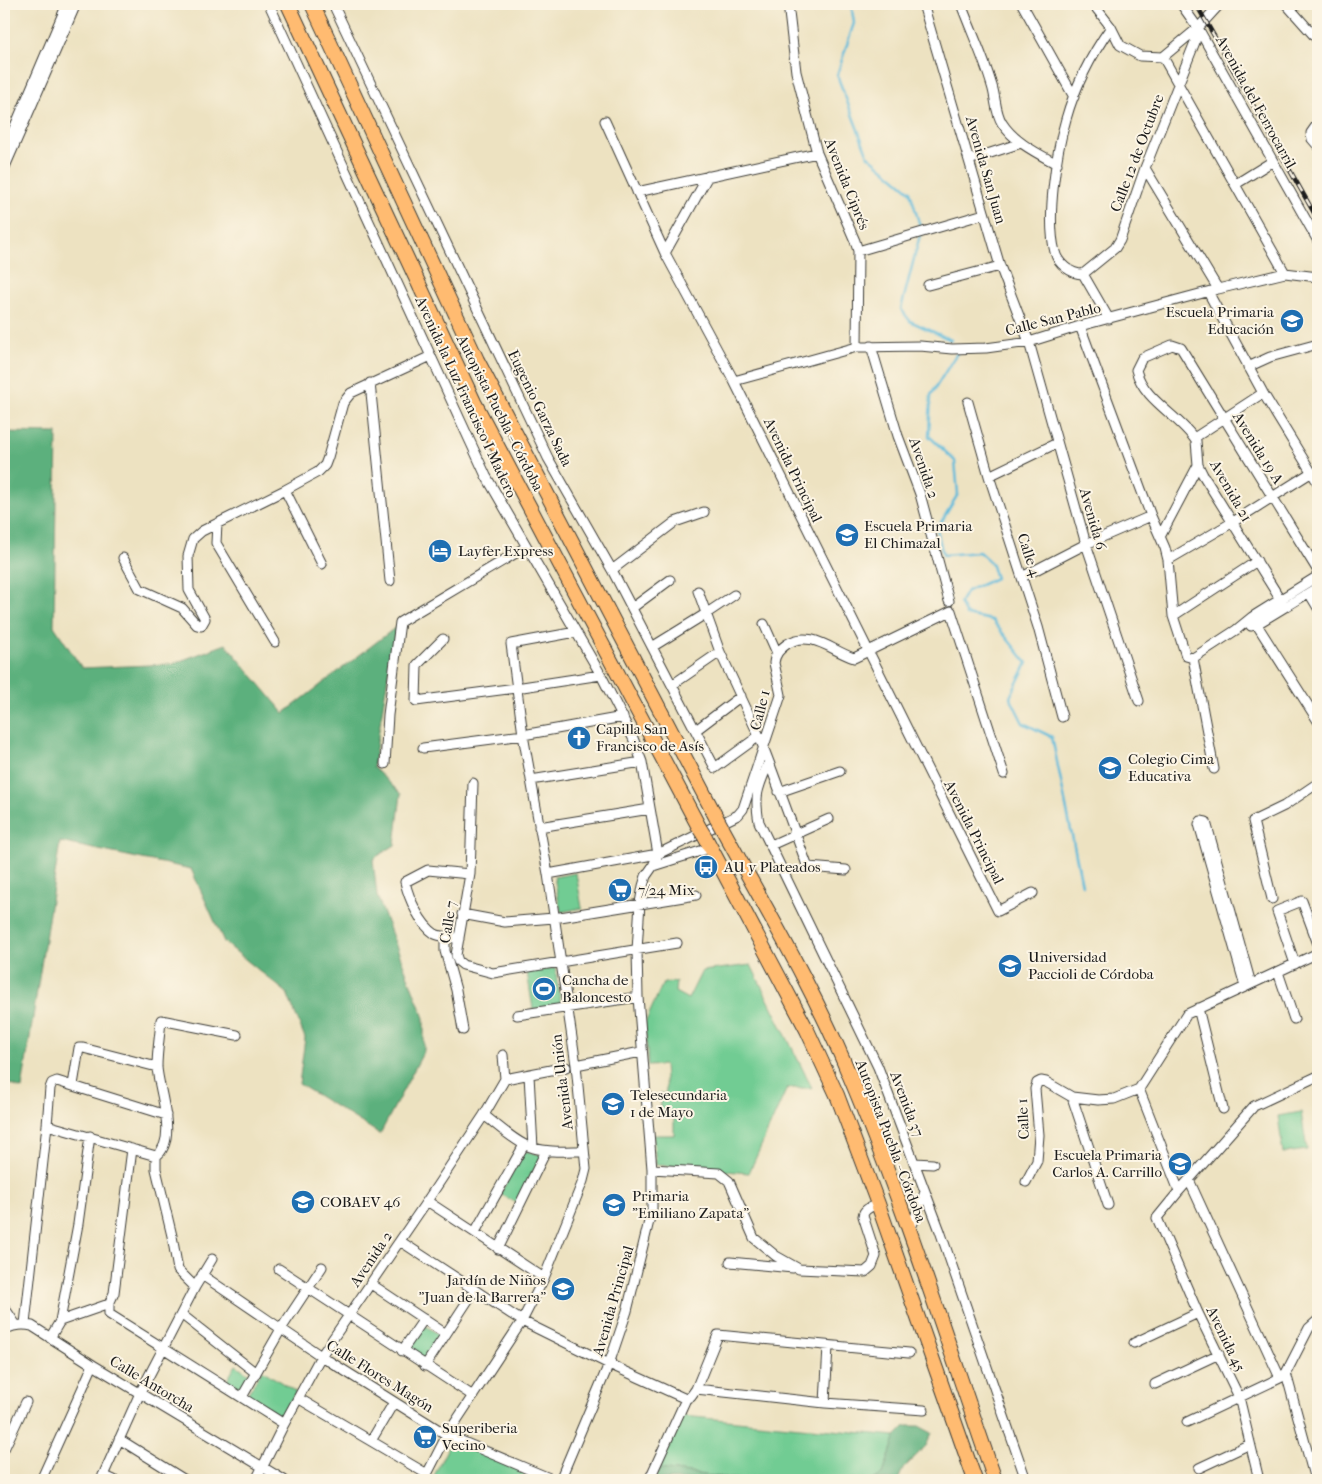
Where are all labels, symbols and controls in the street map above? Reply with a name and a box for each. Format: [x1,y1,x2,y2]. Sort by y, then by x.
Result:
street label: Avenida del Ferrocarril [1212,32,1300,171]
street label: Calle 12 de Octubre [1106,91,1168,214]
street label: Avenida San Juan [962,113,1010,226]
street label: Avenida Ciprés [820,135,874,233]
street label: Avenida la Luz Francisco I Madero [411,292,521,501]
street label: Calle San Pablo [1003,298,1103,340]
place label: Escuela Primaria Educación [1166,303,1275,338]
school or university icon: Escuela Primaria Educación [1279,308,1305,334]
street label: Autopista Puebla - Córdoba [452,331,548,495]
street label: Eugenio Garza Sada [504,347,576,470]
street label: Avenida 19 A [1228,408,1287,488]
street label: Avenida Principal [759,414,826,525]
street label: Avenida 2 [905,434,943,501]
street label: Avenida 21 [1206,456,1256,525]
street label: Avenida 6 [1075,485,1111,553]
place label: Escuela Primaria El Chimazal [864,517,973,552]
school or university icon: Escuela Primaria El Chimazal [834,522,860,548]
street label: Calle 4 [1014,531,1045,580]
hotel icon: Layfer Express [427,538,453,564]
place label: Layfer Express [458,542,554,560]
street label: Calle 1 [746,688,774,732]
place label: Capilla San Francisco de Asís [596,720,705,755]
church icon: Capilla San Francisco de Asís [566,725,592,751]
place label: Colegio Cima Educativa [1128,750,1215,785]
school or university icon: Colegio Cima Educativa [1097,755,1123,781]
street label: Avenida Principal [940,776,1008,887]
bus stop icon: AU y Plateados [693,854,719,880]
place label: AU y Plateados [723,858,821,876]
supermarket icon: 7/24 Mix [607,877,633,903]
place label: 7/24 Mix [638,881,695,899]
street label: Calle 7 [436,899,460,945]
place label: Universidad Paccioli de Córdoba [1028,948,1155,983]
school or university icon: Universidad Paccioli de Córdoba [997,953,1023,979]
place label: Cancha de Baloncesto [562,971,632,1006]
sports icon: Cancha de Baloncesto [531,976,557,1002]
street label: Avenida Unión [547,1033,577,1132]
street label: Autopista Puebla - Córdoba [851,1056,931,1226]
street label: Avenida 37 [886,1068,928,1139]
place label: Telesecundaria 1 de Mayo [630,1086,728,1121]
school or university icon: Telesecundaria 1 de Mayo [600,1091,626,1117]
street label: Calle 1 [1013,1098,1033,1140]
place label: Escuela Primaria Carlos A. Carrillo [1052,1146,1163,1181]
school or university icon: Escuela Primaria Carlos A. Carrillo [1167,1151,1193,1177]
place label: Primaria "Emiliano Zapata" [632,1187,749,1222]
school or university icon: COBAEV 46 [290,1189,316,1215]
school or university icon: Primaria "Emiliano Zapata" [601,1192,627,1218]
place label: COBAEV 46 [320,1193,401,1211]
street label: Avenida 2 [345,1228,396,1291]
street label: Avenida Principal [588,1244,637,1359]
place label: Jardín de Niños "Juan de la Barrera" [419,1271,546,1306]
school or university icon: Jardín de Niños "Juan de la Barrera" [550,1276,576,1302]
street label: Avenida 45 [1202,1303,1250,1375]
street label: Calle Flores Magón [323,1336,437,1416]
street label: Calle Antorcha [107,1352,198,1417]
place label: Superiberia Vecino [441,1419,519,1454]
supermarket icon: Superiberia Vecino [412,1424,438,1450]

